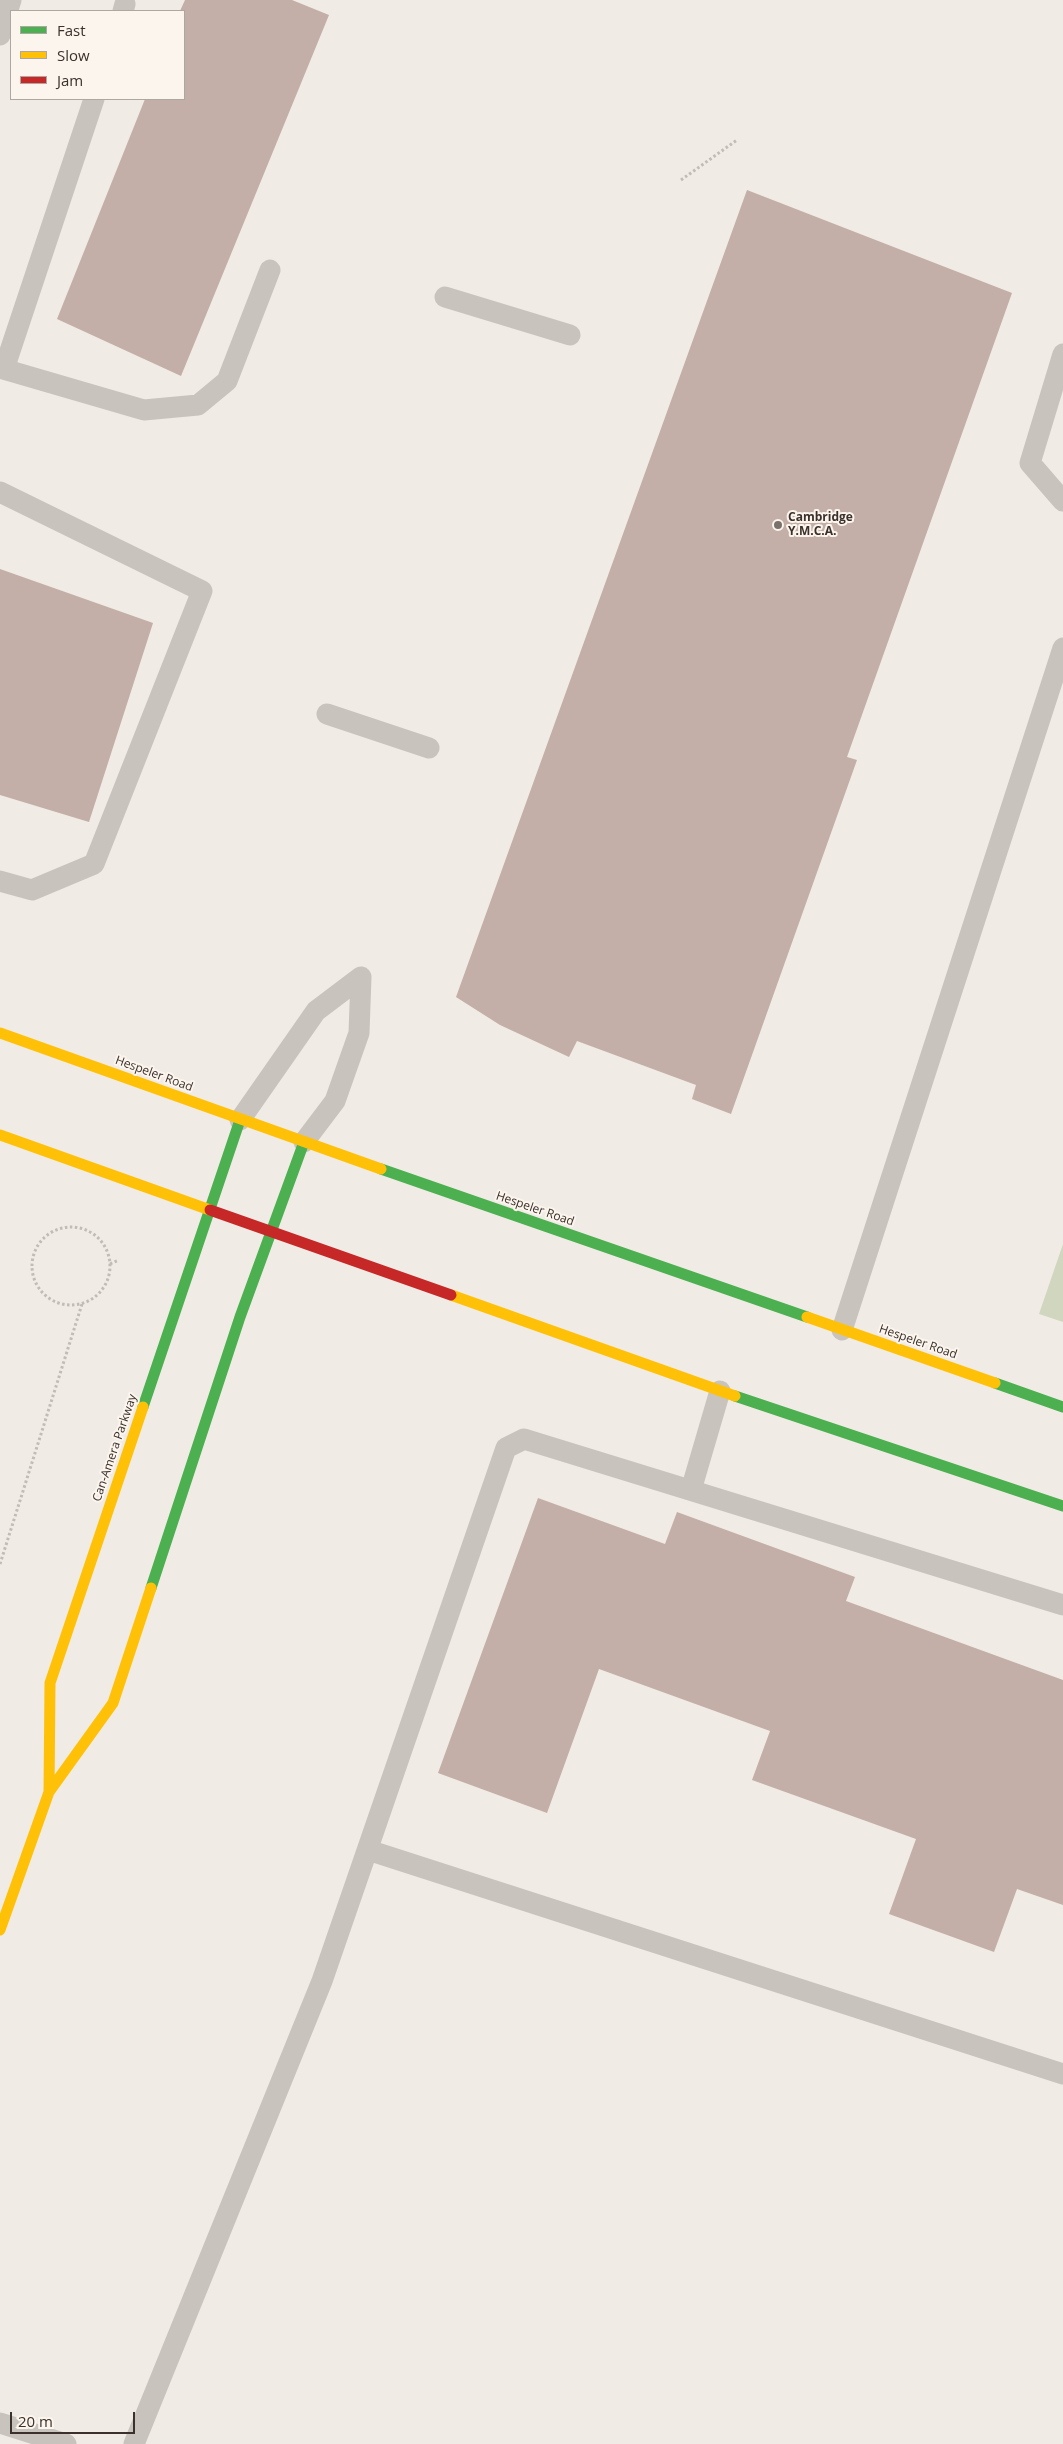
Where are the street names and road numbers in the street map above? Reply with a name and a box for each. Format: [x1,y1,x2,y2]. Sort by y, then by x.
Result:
street label: Hespeler Road [113,1053,195,1095]
street label: Hespeler Road [494,1189,576,1229]
street label: Hespeler Road [877,1322,959,1362]
street label: Can-Amera Parkway [90,1392,140,1504]

